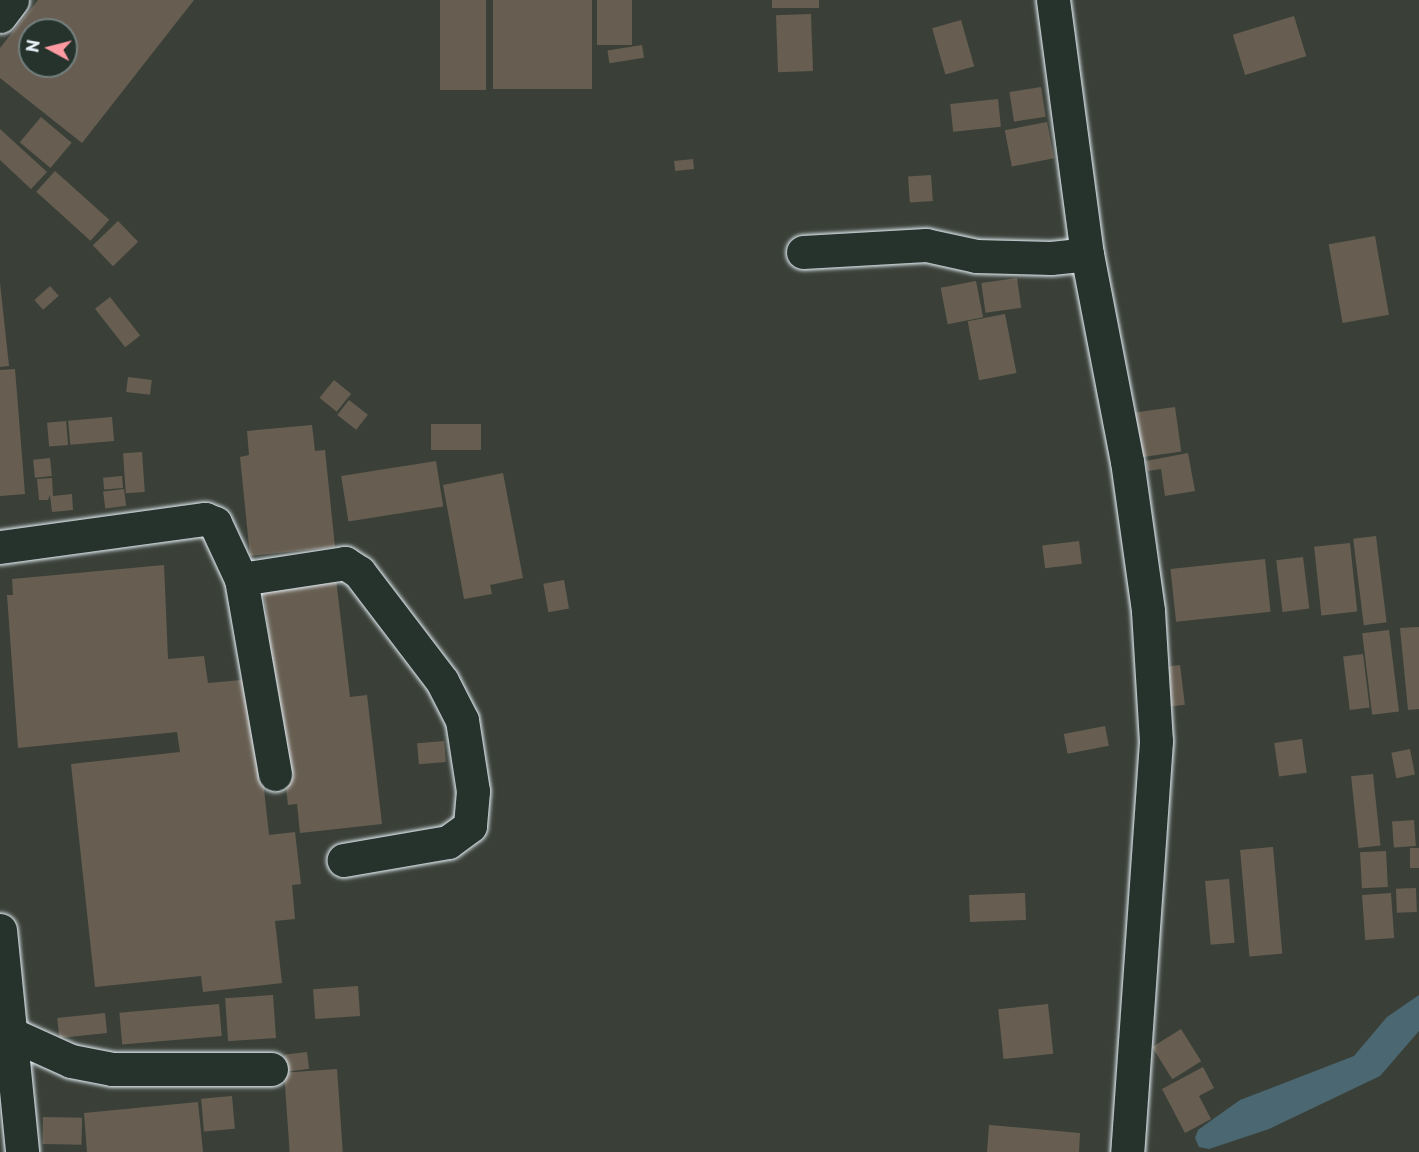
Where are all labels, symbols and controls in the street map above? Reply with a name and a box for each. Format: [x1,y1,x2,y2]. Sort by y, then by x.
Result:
north arrow [18,18,78,78]
text: N [19,38,45,54]

